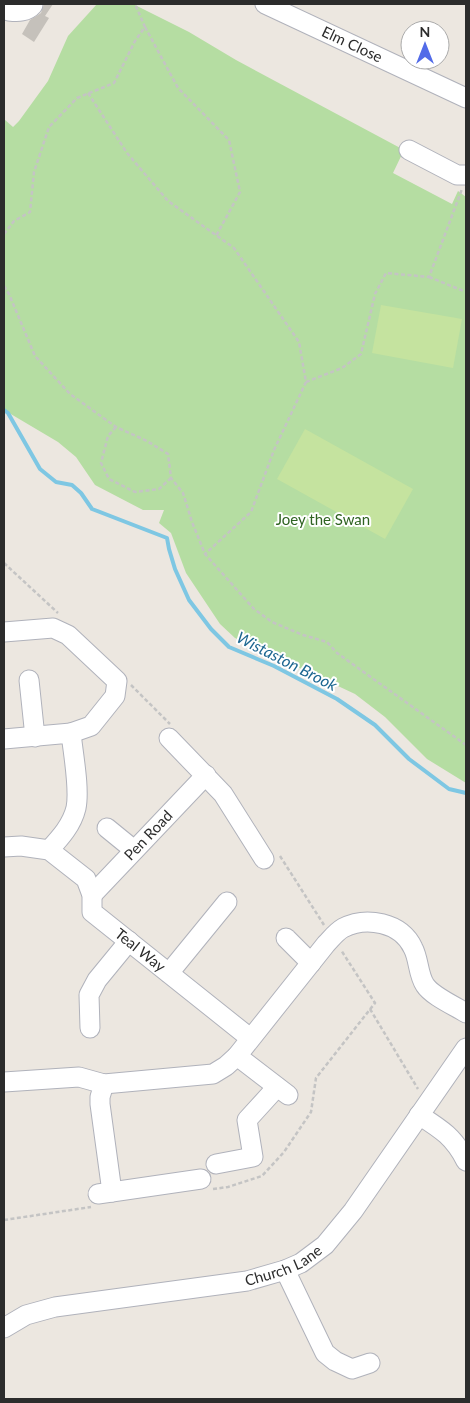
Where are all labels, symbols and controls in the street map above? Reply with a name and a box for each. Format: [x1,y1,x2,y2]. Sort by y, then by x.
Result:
north arrow [400,20,450,70]
street label: Elm Close [319,22,386,66]
text: N [420,23,430,40]
park label: Joey the Swan [276,510,370,528]
water label: Wistaston Brook [234,627,341,694]
street label: Pen Road [120,806,176,864]
street label: Teal Way [112,924,170,975]
street label: Church Lane [243,1241,325,1289]

